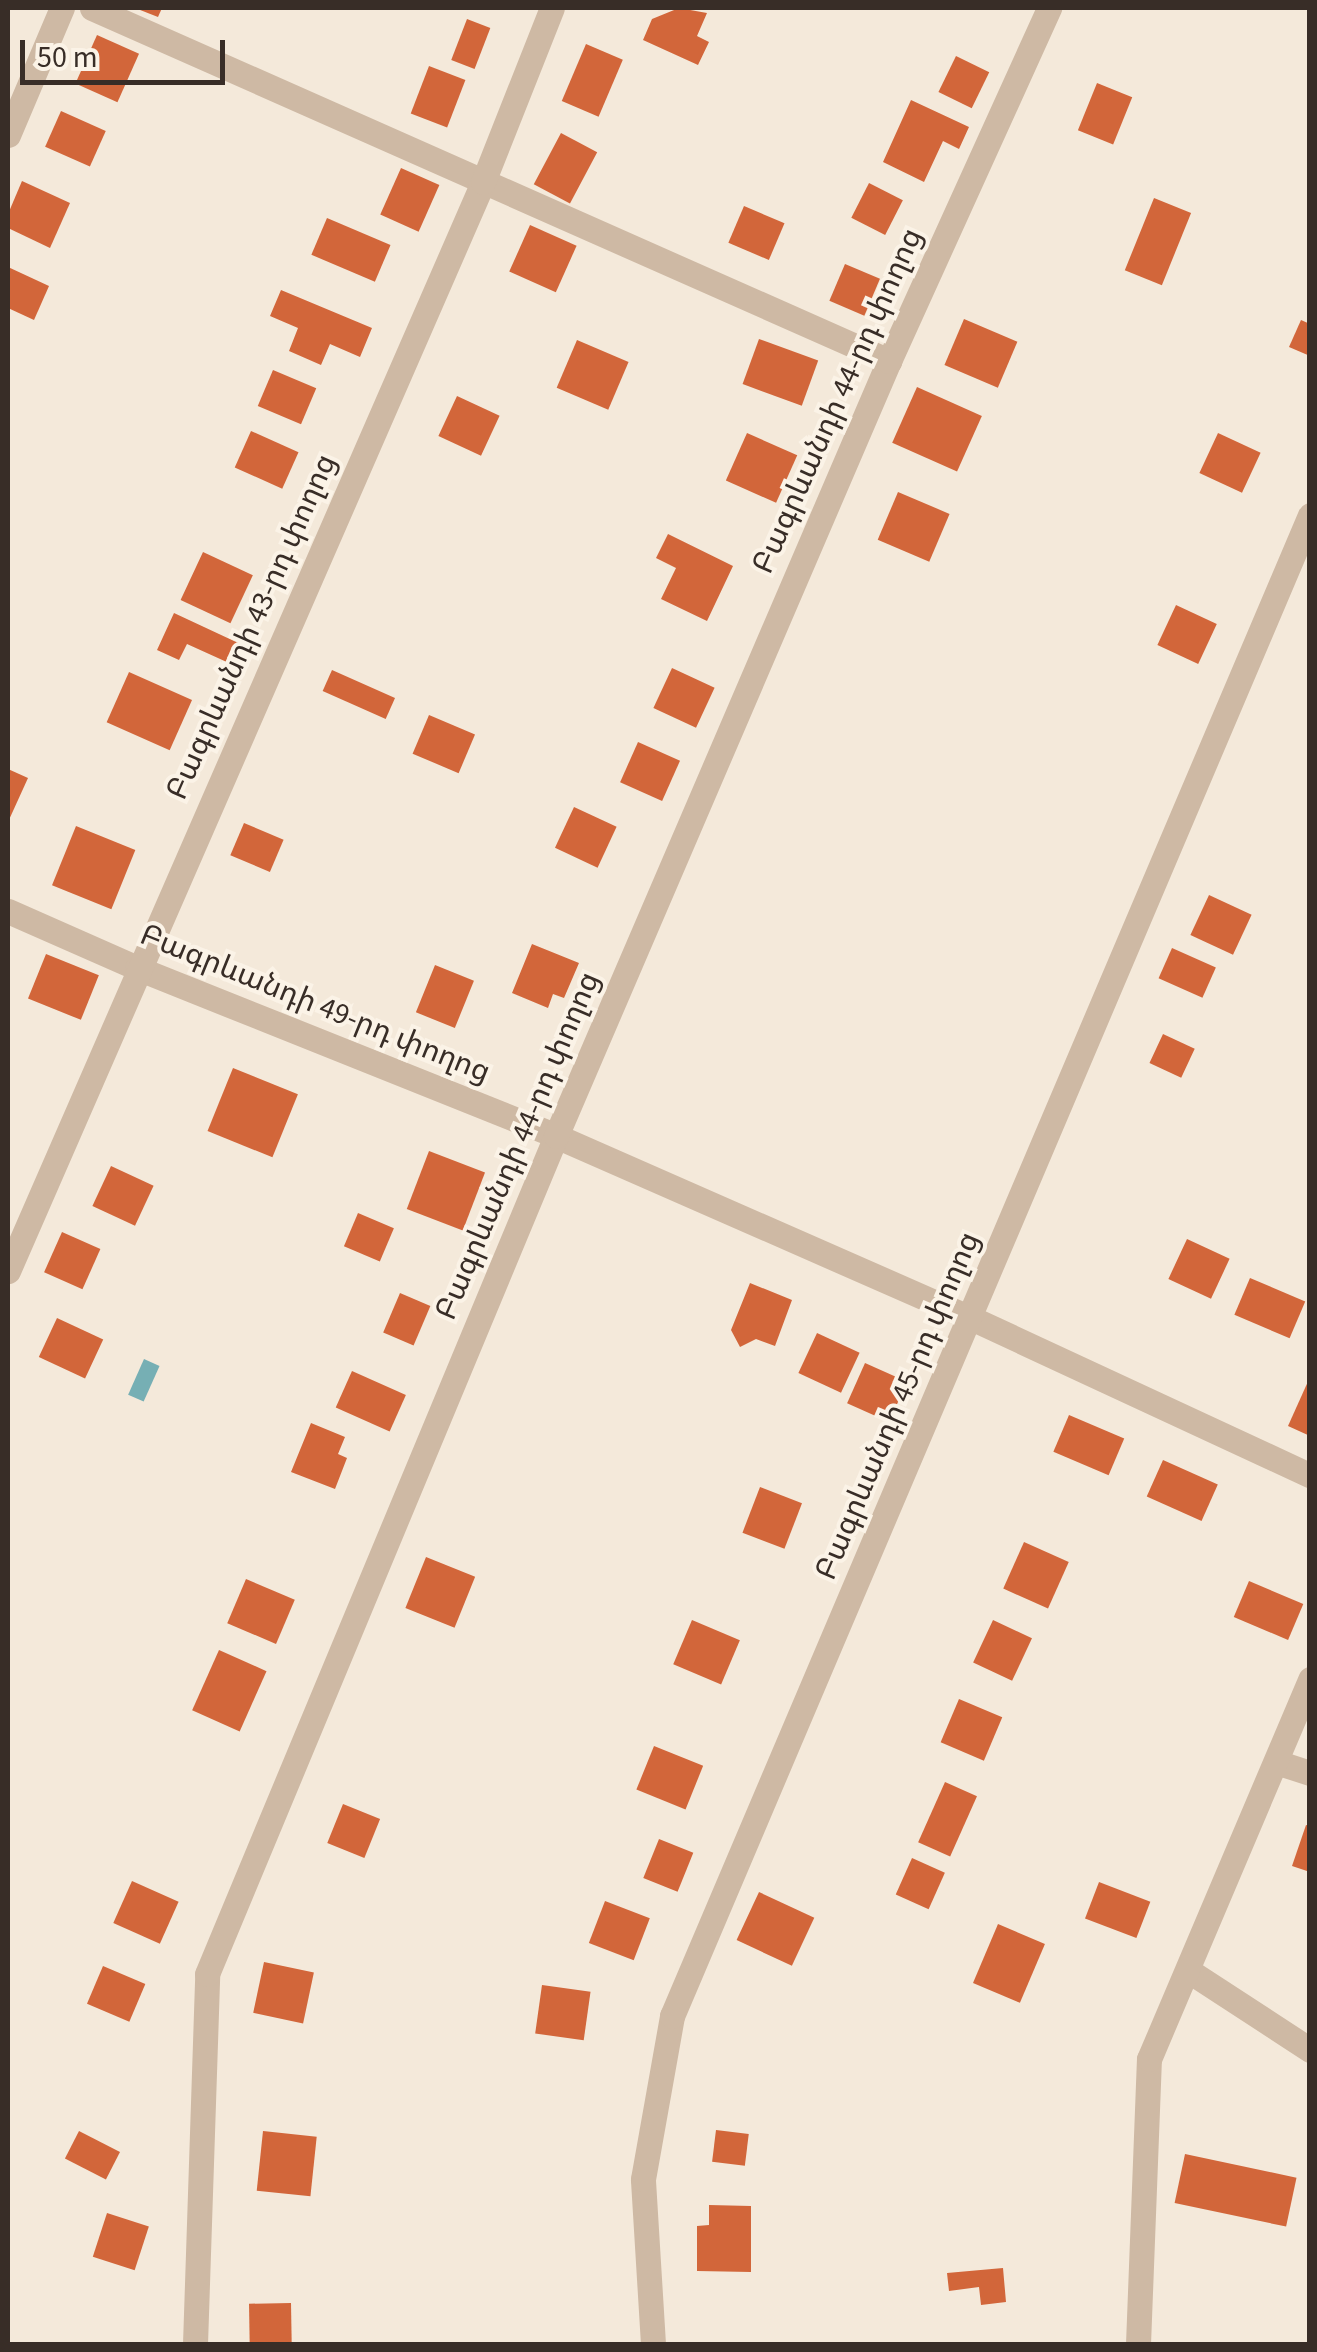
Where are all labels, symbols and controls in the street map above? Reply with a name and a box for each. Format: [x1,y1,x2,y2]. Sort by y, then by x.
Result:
scale bar [25,20,230,82]
text: 50 m [37,36,98,79]
street label: Բագրևանդի 44-րդ փողոց [745,223,931,579]
street label: Բագրևանդի 43-րդ փողոց [159,449,345,805]
street label: Բագրևանդի 49-րդ փողոց [135,917,495,1091]
street label: Բագրևանդի 44-րդ փողոց [428,967,608,1325]
street label: Բագրևանդի 45-րդ փողոց [808,1227,988,1585]

